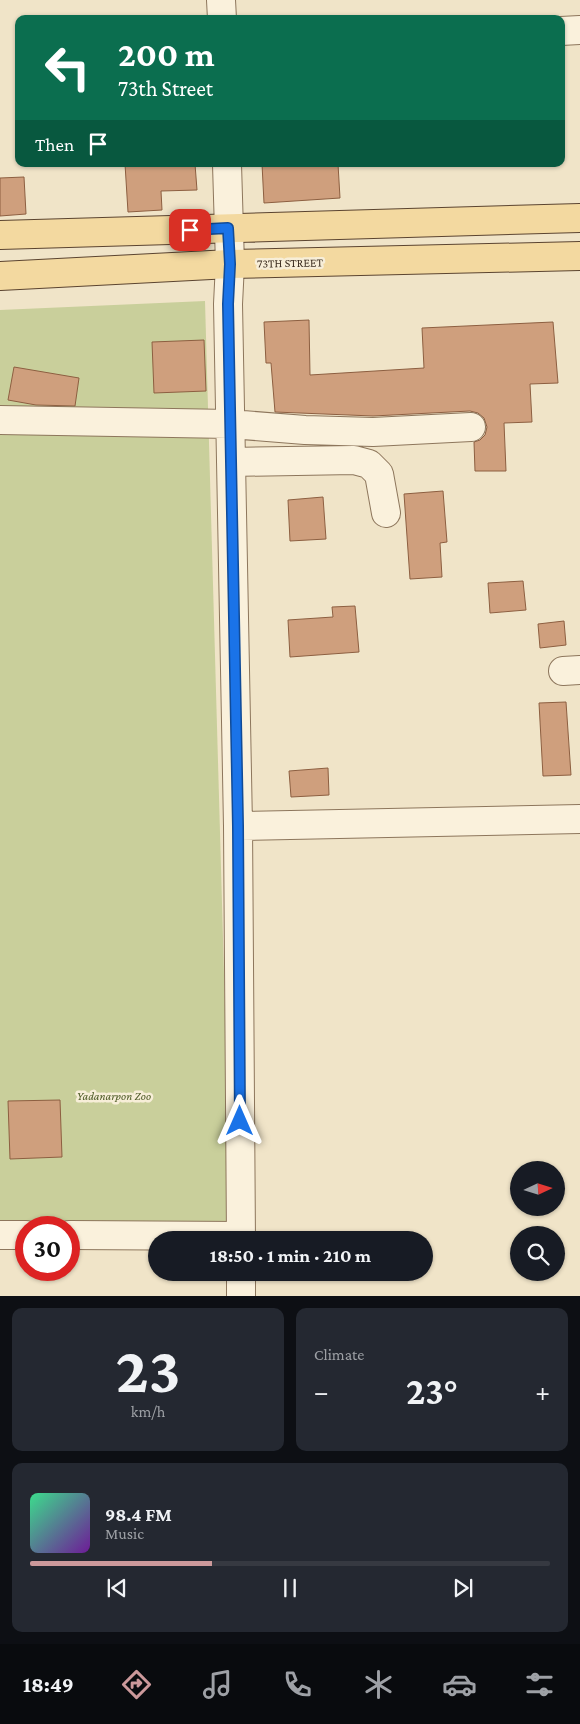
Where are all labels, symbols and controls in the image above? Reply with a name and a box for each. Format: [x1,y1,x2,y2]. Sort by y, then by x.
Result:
icon: left [35,35,100,100]
text: 200 m [118,35,215,74]
text: 73th Street [118,76,213,101]
icon: arrive [84,130,112,158]
text: Then [35,134,74,155]
pin [169,209,211,251]
icon: arrive [176,216,204,244]
street label: 73TH STREET [257,255,324,271]
park label: Yadanarpon Zoo [77,1089,151,1103]
position arrow [213,1094,265,1146]
north arrow [510,1161,565,1216]
map controls [510,1161,565,1281]
speed limit sign: 30 [15,1216,80,1281]
button: search [510,1226,565,1281]
text: 18:50 · 1 min · 210 m [210,1245,371,1266]
text: 23 [116,1334,180,1406]
text: Climate [314,1346,364,1363]
text: 23° [406,1370,458,1412]
text: − [314,1376,329,1407]
text: + [535,1376,550,1407]
text: km/h [131,1403,165,1420]
text: 98.4 FM [105,1504,172,1525]
text: Music [105,1525,144,1542]
icon: previous [103,1574,131,1602]
icon: pause [276,1574,304,1602]
icon: next [449,1574,477,1602]
icon: directions [119,1667,154,1702]
icon: music [200,1667,235,1702]
icon: phone [280,1667,315,1702]
icon: climate [361,1667,396,1702]
icon: car [442,1667,477,1702]
icon: filters [522,1667,557,1702]
text: 18:49 [23,1672,74,1697]

